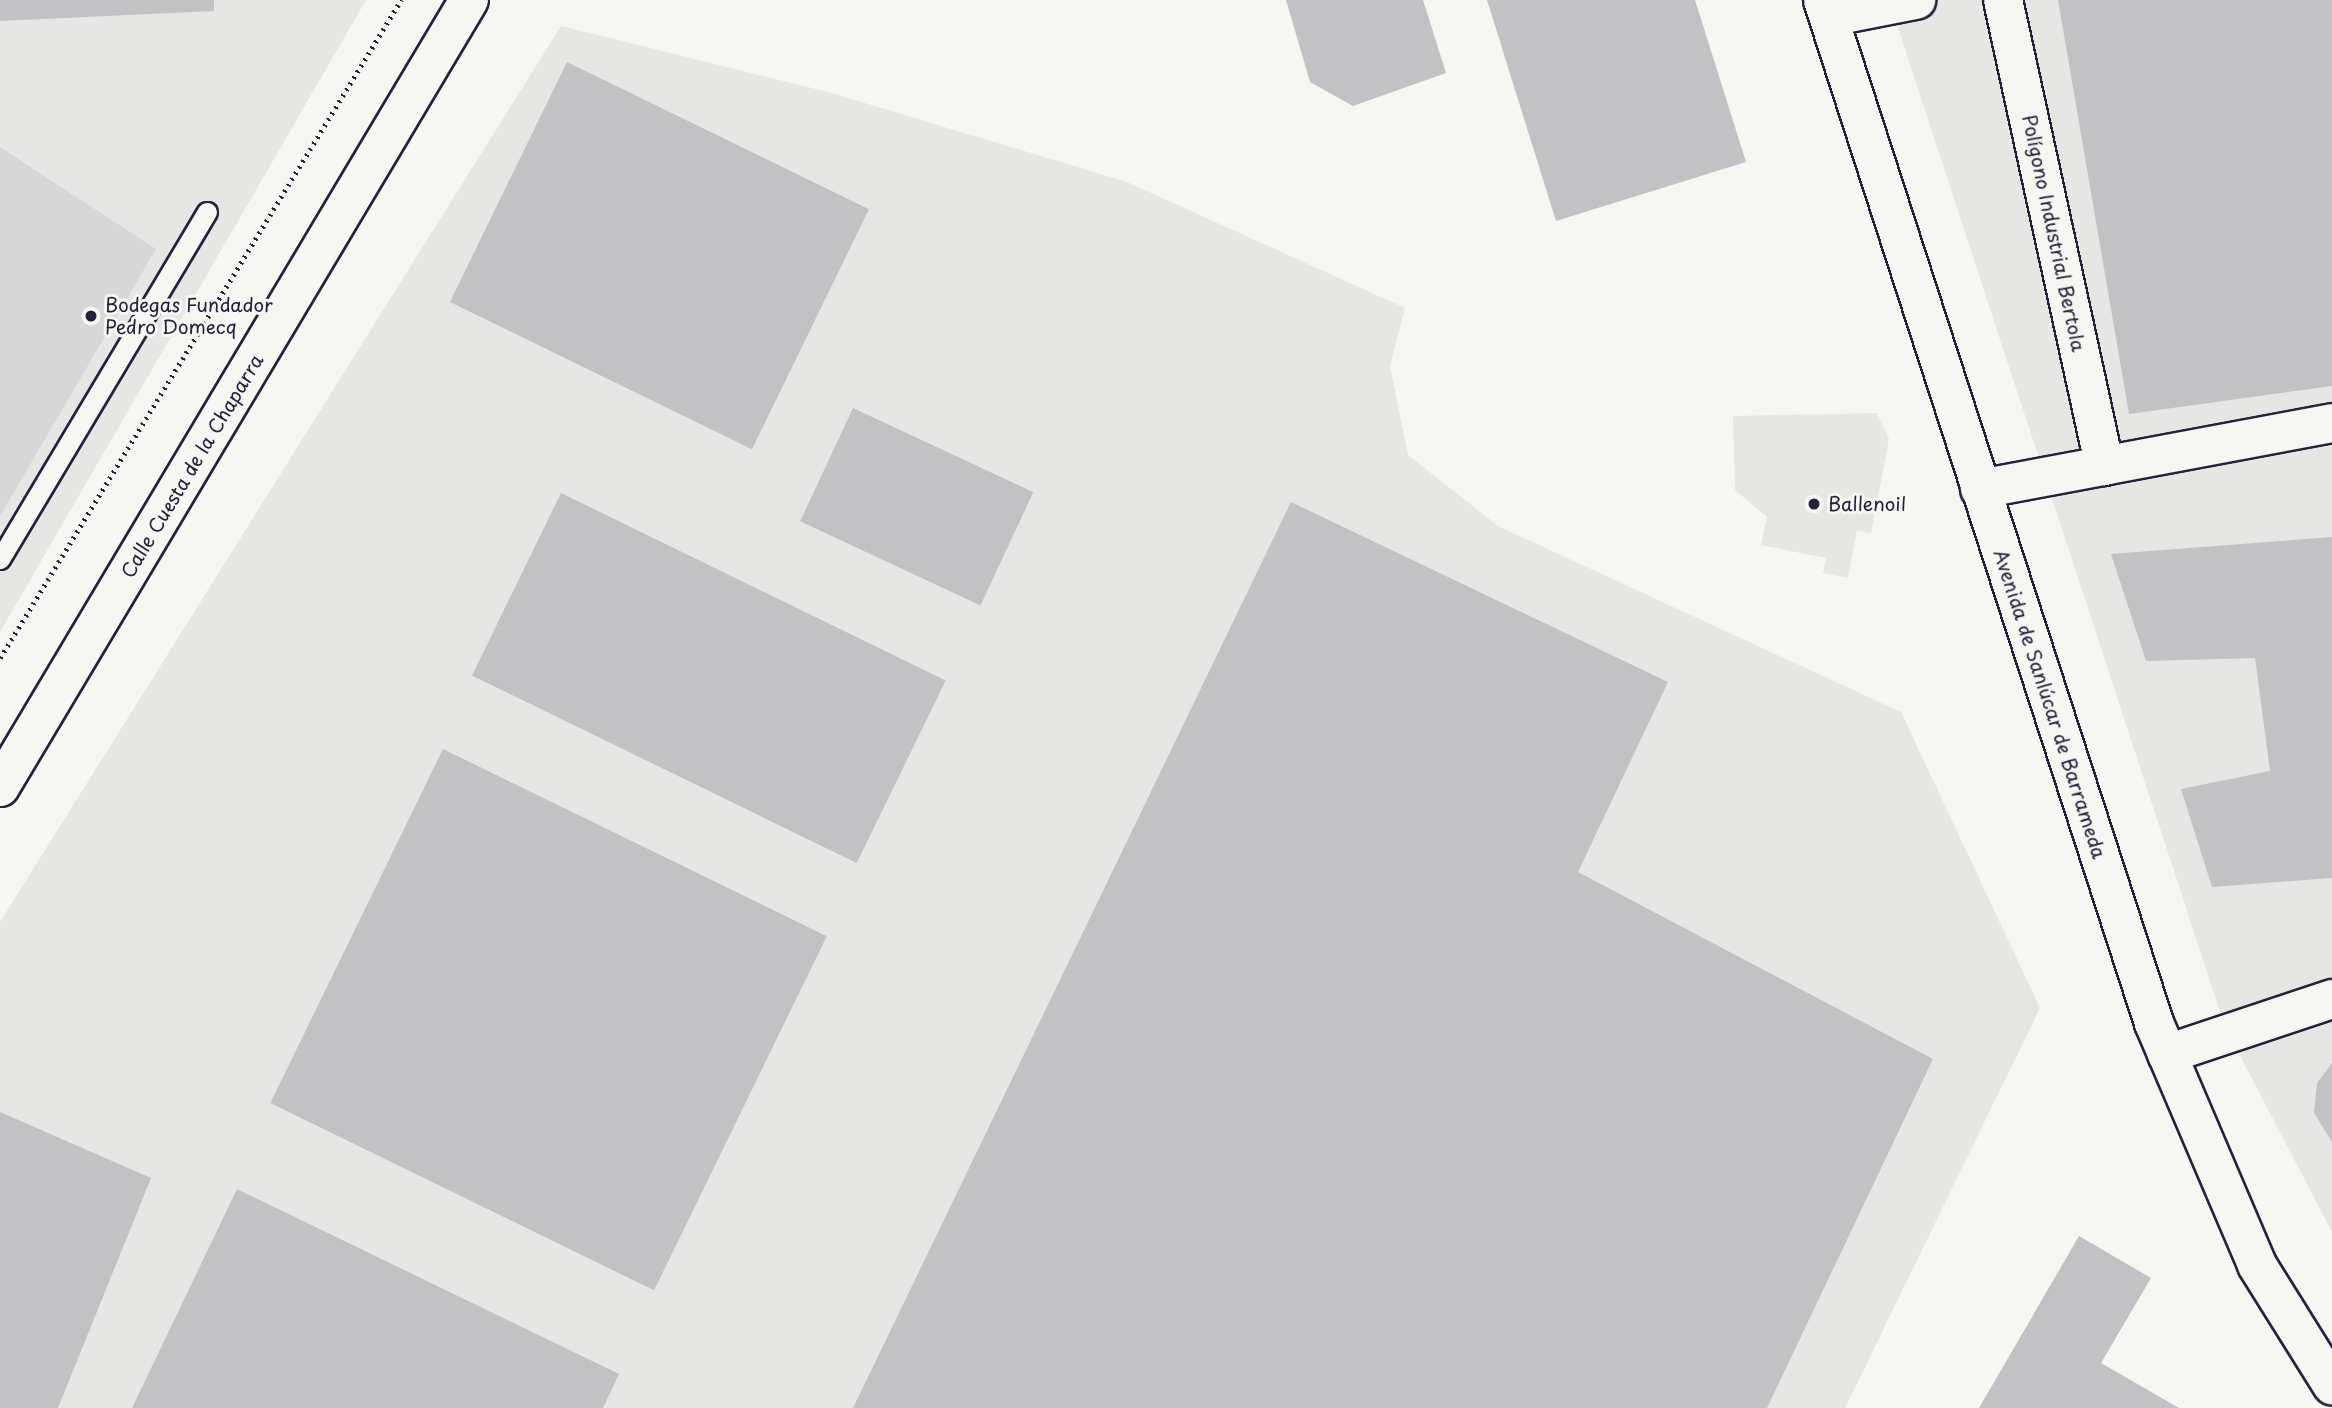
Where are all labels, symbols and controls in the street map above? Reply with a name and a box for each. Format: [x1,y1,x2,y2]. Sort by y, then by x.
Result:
street label: Polígono Industrial Bertola [2018,112,2090,354]
place label: Bodegas Fundador Pedro Domecq [105,294,273,338]
marker: Bodegas Fundador Pedro Domecq [83,308,99,324]
street label: Calle Cuesta de la Chaparra [115,348,269,584]
place label: Ballenoil [1828,493,1906,515]
marker: Ballenoil [1806,496,1822,512]
street label: Avenida de Sanlúcar de Barrameda [1989,546,2111,862]

